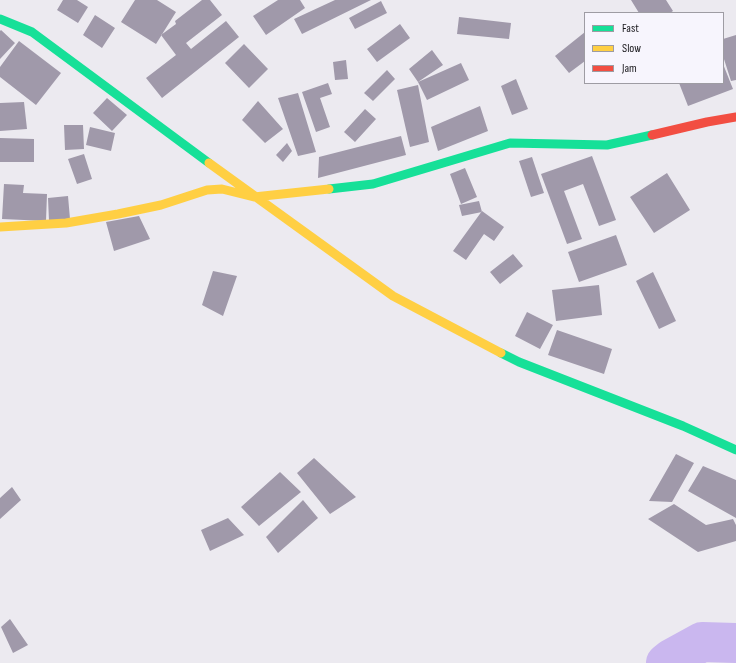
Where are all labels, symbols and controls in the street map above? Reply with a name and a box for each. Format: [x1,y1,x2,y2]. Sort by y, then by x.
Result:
legend [584,12,724,84]
text: Fast [622,21,639,36]
text: Slow [622,41,641,56]
text: Jam [622,61,637,76]

